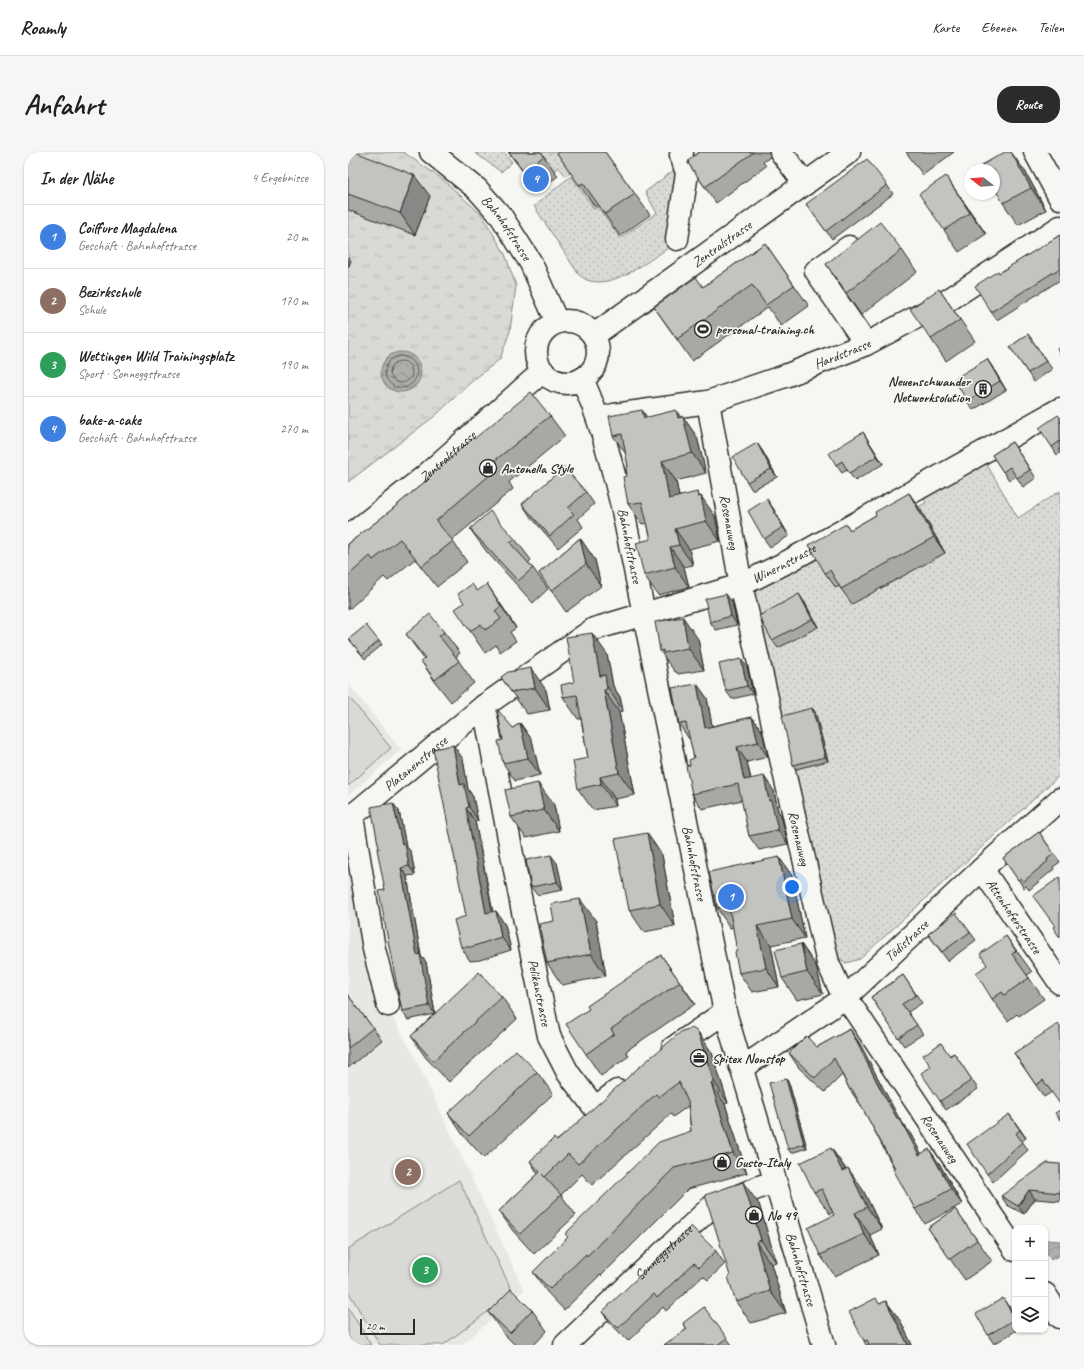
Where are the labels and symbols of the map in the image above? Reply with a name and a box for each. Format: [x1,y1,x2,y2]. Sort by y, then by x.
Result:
pin: 4 [523,164,549,194]
north arrow [964,164,1000,200]
street label: Bahnhofstrasse [478,192,536,265]
street label: Zentralstrasse [688,215,756,271]
sports icon: personal-training.ch [693,319,713,339]
place label: personal-training.ch [716,321,815,338]
street label: Hardstrasse [812,334,874,372]
place label: Neuenschwander Networksolution [888,373,972,406]
building icon: Neuenschwander Networksolution [973,379,993,399]
street label: Zentralstrasse [416,426,480,486]
shop icon: Antonella Style [478,458,498,478]
place label: Antonella Style [501,460,574,477]
street label: Rosenauweg [716,493,743,552]
street label: Bahnhofstrasse [614,507,646,586]
street label: Winernstrasse [749,539,820,587]
street label: Platanenstrasse [380,731,452,794]
street label: Rosenauweg [785,809,814,868]
street label: Bahnhofstrasse [679,824,711,904]
street label: Attenhoferstrasse [983,875,1047,958]
your location [782,877,802,897]
pin: 1 [718,882,744,912]
street label: Tödistrasse [881,915,933,965]
street label: Pelikanstrasse [525,958,555,1029]
office icon: Spitex Nonstop [689,1048,709,1068]
place label: Spitex Nonstop [712,1050,786,1067]
street label: Rosenauweg [918,1110,963,1167]
shop icon: Gusto-Italy [712,1152,732,1172]
place label: Gusto-Italy [735,1154,792,1171]
pin: 2 [395,1157,421,1187]
shop icon: No 49 [744,1205,764,1225]
place label: No 49 [767,1207,798,1224]
street label: Sonneggstrasse [631,1220,697,1284]
street label: Bahnhofstrasse [782,1230,821,1309]
pin: 3 [412,1255,438,1285]
scale bar [360,1317,415,1336]

